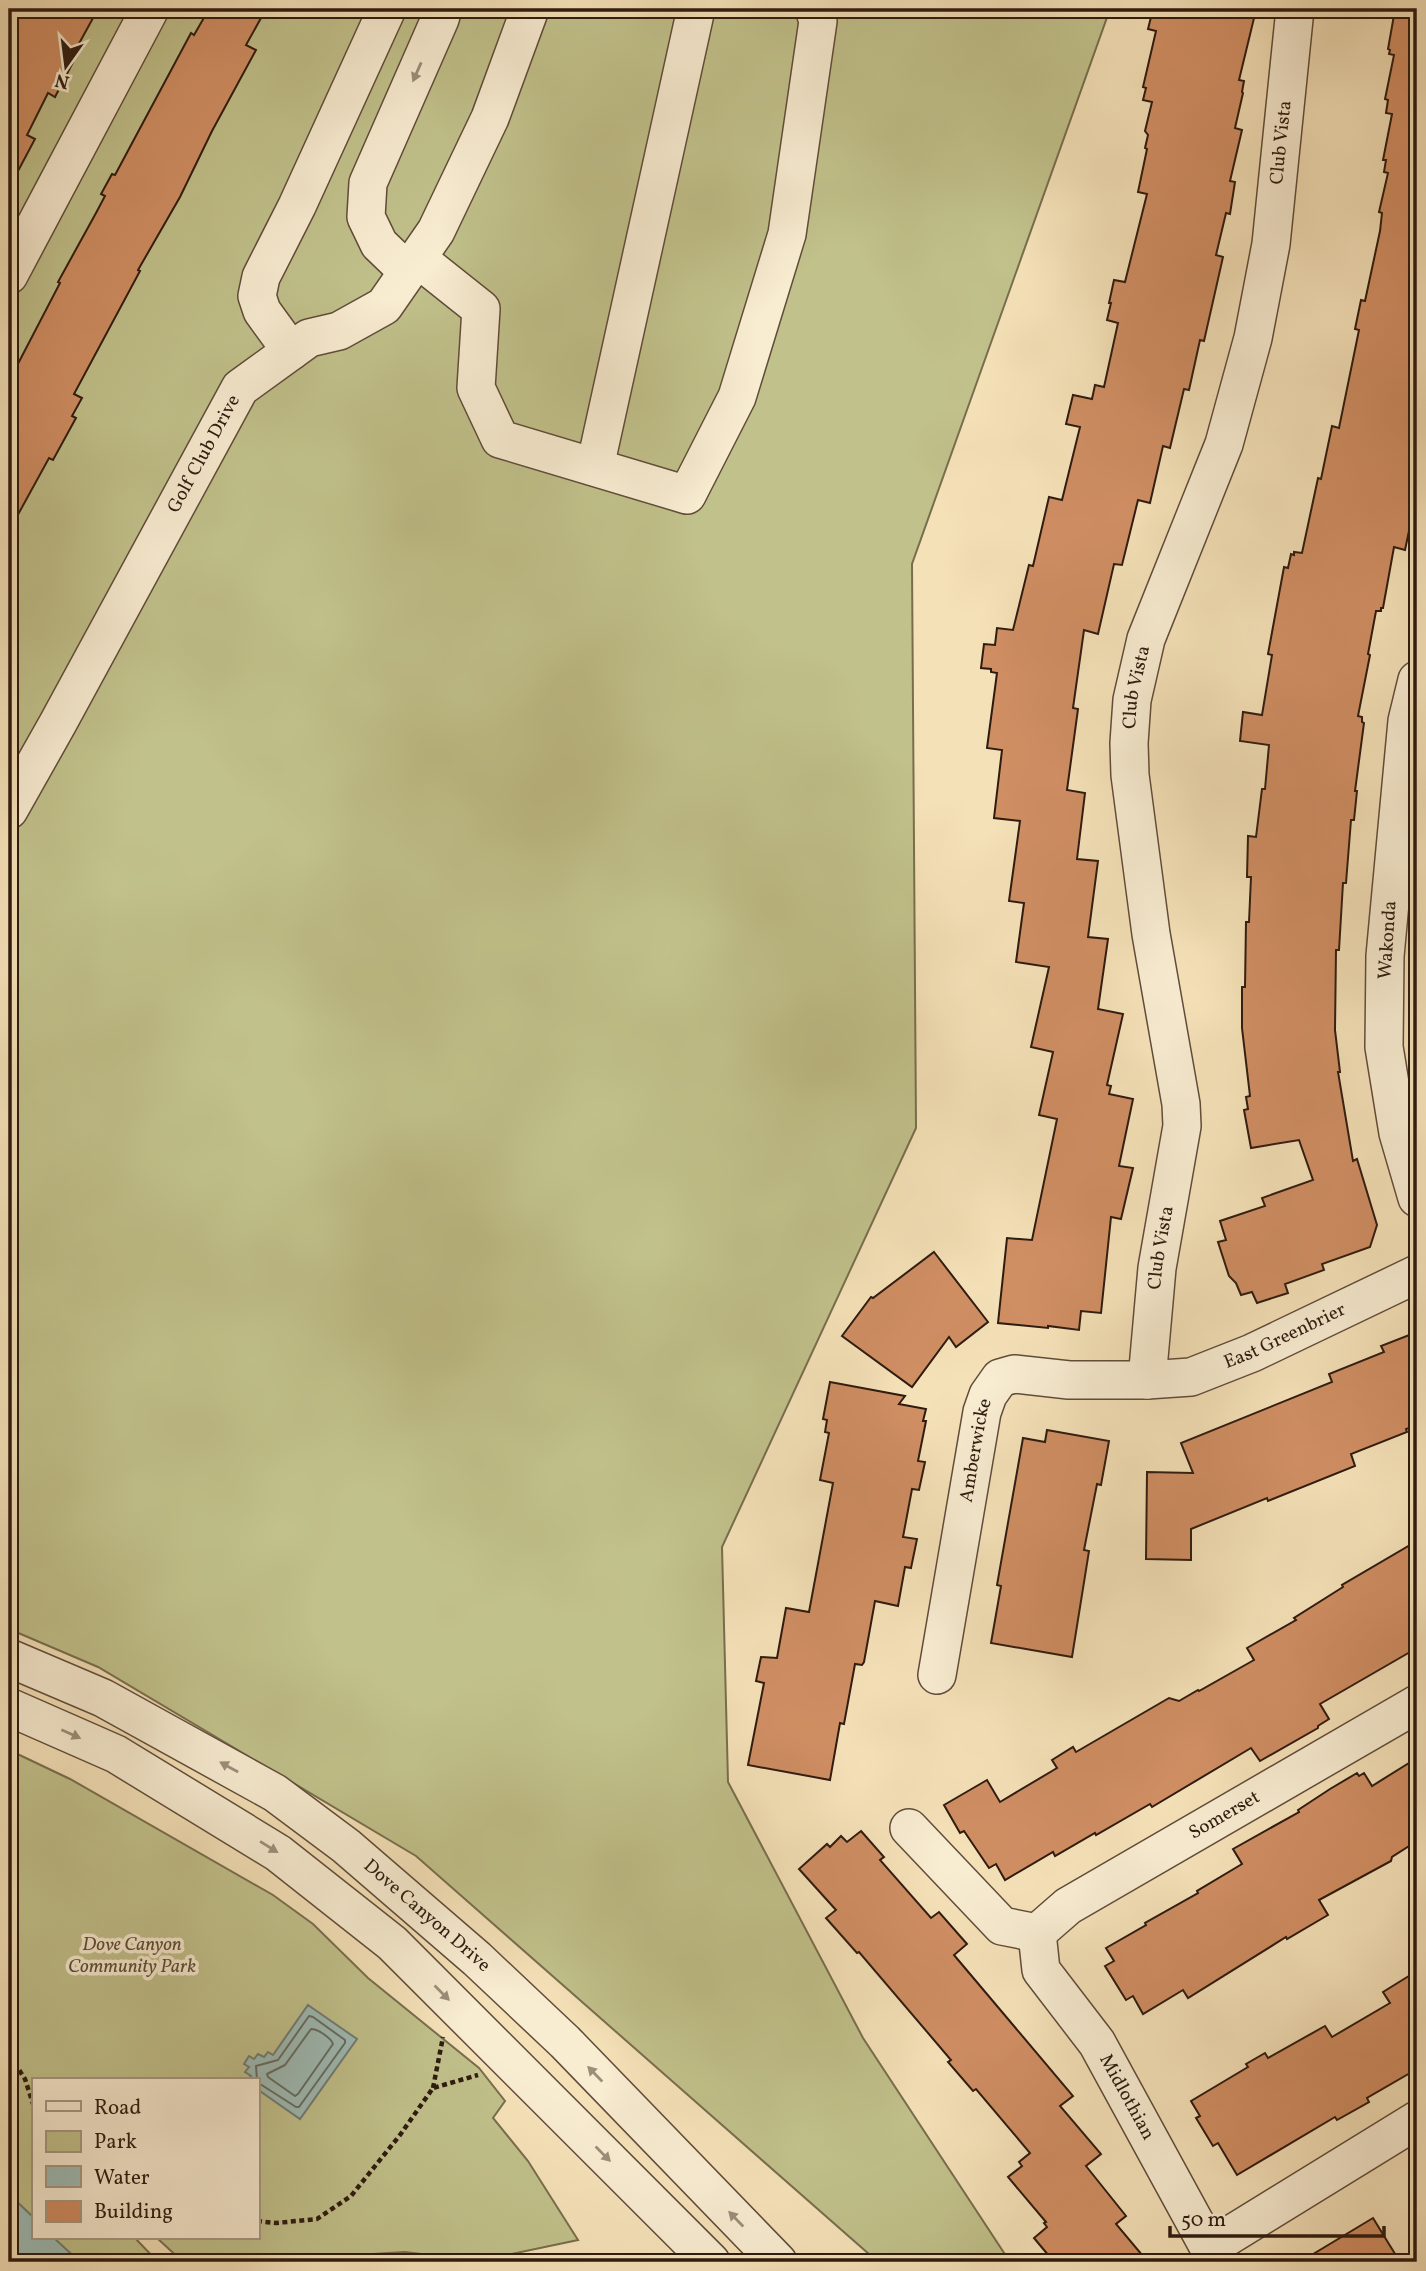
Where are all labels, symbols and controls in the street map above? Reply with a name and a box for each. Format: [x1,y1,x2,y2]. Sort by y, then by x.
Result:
north arrow [32,32,102,102]
one-way arrow [411,62,423,82]
text: N [52,66,72,95]
street label: Club Vista [1264,99,1299,186]
street label: Golf Club Drive [161,390,247,518]
street label: Club Vista [1117,643,1157,730]
street label: Wakonda [1372,900,1404,980]
street label: Club Vista [1142,1204,1181,1291]
street label: East Greenbrier [1220,1297,1350,1376]
street label: Amberwicke [954,1395,999,1504]
one-way arrow [61,1729,82,1740]
one-way arrow [219,1761,238,1773]
street label: Somerset [1184,1784,1265,1846]
one-way arrow [259,1840,278,1853]
street label: Dove Canyon Drive [357,1853,496,1978]
park label: Dove Canyon Community Park [68,1932,196,1980]
one-way arrow [434,1984,450,2001]
street label: Midlothian [1093,2050,1161,2145]
one-way arrow [588,2066,604,2083]
legend [32,2078,259,2240]
text: Road [94,2094,141,2123]
text: Park [94,2128,137,2157]
one-way arrow [595,2146,611,2162]
text: Water [94,2164,150,2193]
scale bar [1170,2194,1384,2238]
text: Building [94,2198,173,2227]
text: 50 m [1181,2206,1226,2235]
one-way arrow [728,2211,744,2227]

